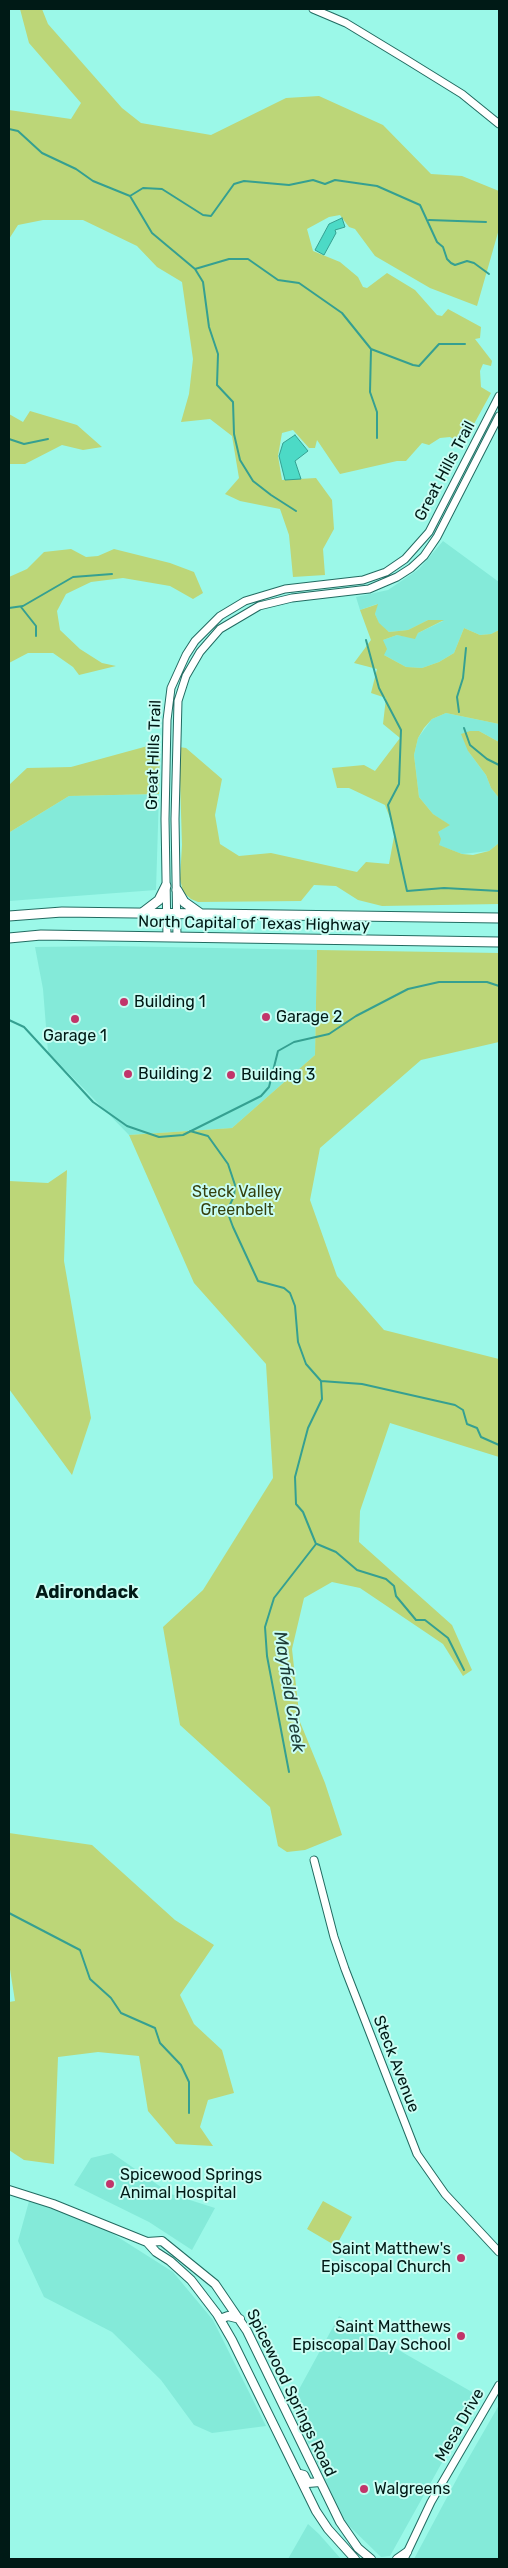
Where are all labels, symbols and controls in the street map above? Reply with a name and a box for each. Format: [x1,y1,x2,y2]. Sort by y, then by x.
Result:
street label: Great Hills Trail [411,418,479,524]
street label: Great Hills Trail [142,700,166,810]
street label: North Capital of Texas Highway [138,912,370,936]
place label: Building 1 [134,992,205,1012]
marker: Building 1 [118,996,130,1008]
place label: Garage 2 [276,1007,342,1027]
marker: Garage 2 [260,1011,272,1023]
marker: Garage 1 [69,1013,81,1025]
place label: Garage 1 [43,1026,107,1046]
place label: Building 2 [138,1064,212,1084]
place label: Building 3 [241,1065,315,1085]
marker: Building 2 [122,1068,134,1080]
marker: Building 3 [225,1069,237,1081]
park label: Steck Valley Greenbelt [192,1182,282,1220]
district label: Adirondack [35,1582,139,1604]
water label: Mayfield Creek [269,1630,309,1754]
street label: Steck Avenue [369,2013,423,2115]
place label: Spicewood Springs Animal Hospital [120,2165,262,2203]
marker: Spicewood Springs Animal Hospital [104,2178,116,2190]
place label: Saint Matthew's Episcopal Church [321,2239,451,2277]
marker: Saint Matthew's Episcopal Church [455,2252,467,2264]
street label: Spicewood Springs Road [242,2306,340,2480]
place label: Saint Matthews Episcopal Day School [292,2317,451,2355]
marker: Saint Matthews Episcopal Day School [455,2330,467,2342]
street label: Mesa Drive [431,2385,489,2465]
place label: Walgreens [374,2479,450,2499]
marker: Walgreens [358,2483,370,2495]

